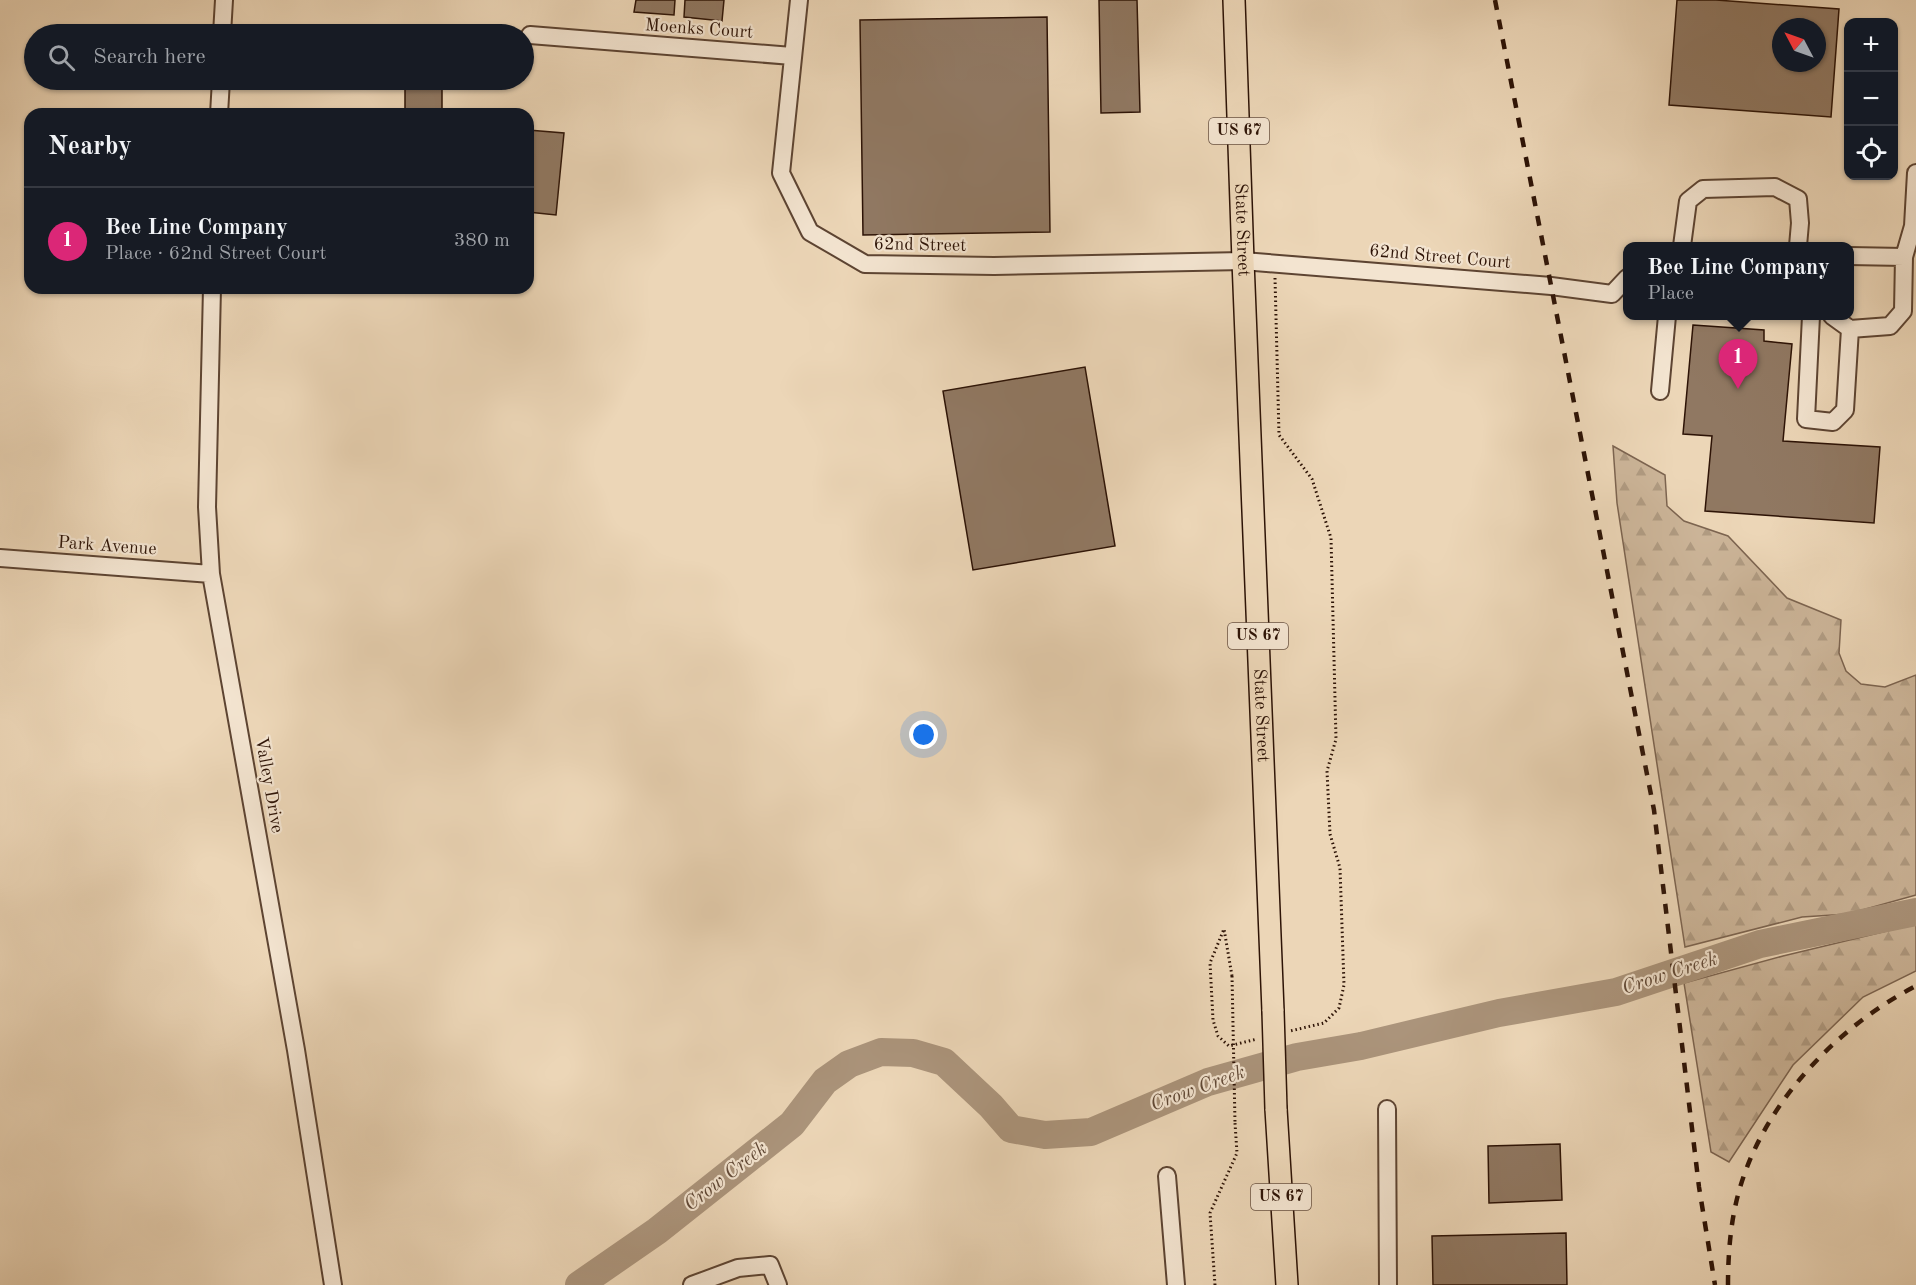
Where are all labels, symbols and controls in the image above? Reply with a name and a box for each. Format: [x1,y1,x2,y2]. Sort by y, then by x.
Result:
street label: Moenks Court [644,16,754,42]
north arrow [1772,18,1826,72]
map controls [1844,18,1898,180]
button: + [1844,18,1898,72]
search box [24,24,534,90]
icon: search [45,41,78,74]
text: Search here [93,46,206,68]
button: − [1844,72,1898,126]
road number: US 67 [1209,118,1269,144]
button: locate [1844,126,1898,180]
text: Nearby [48,134,132,160]
street label: State Street [1231,183,1253,277]
text: Bee Line Company [105,217,288,239]
text: 1 [62,231,73,251]
text: 380 m [454,231,510,251]
street label: 62nd Street [873,235,967,255]
street label: 62nd Street Court [1368,242,1512,272]
popup [1623,242,1854,320]
text: Place · 62nd Street Court [105,244,326,264]
text: Bee Line Company [1647,257,1830,279]
text: Place [1647,284,1694,304]
pin: 1 [1718,340,1758,389]
street label: Park Avenue [57,534,157,558]
road number: US 67 [1228,623,1288,649]
street label: State Street [1250,668,1272,763]
your location [909,720,938,749]
street label: Valley Drive [252,736,286,834]
water label: Crow Creek [1620,949,1721,999]
water label: Crow Creek [1148,1063,1248,1115]
water label: Crow Creek [681,1138,771,1215]
road number: US 67 [1251,1184,1311,1210]

